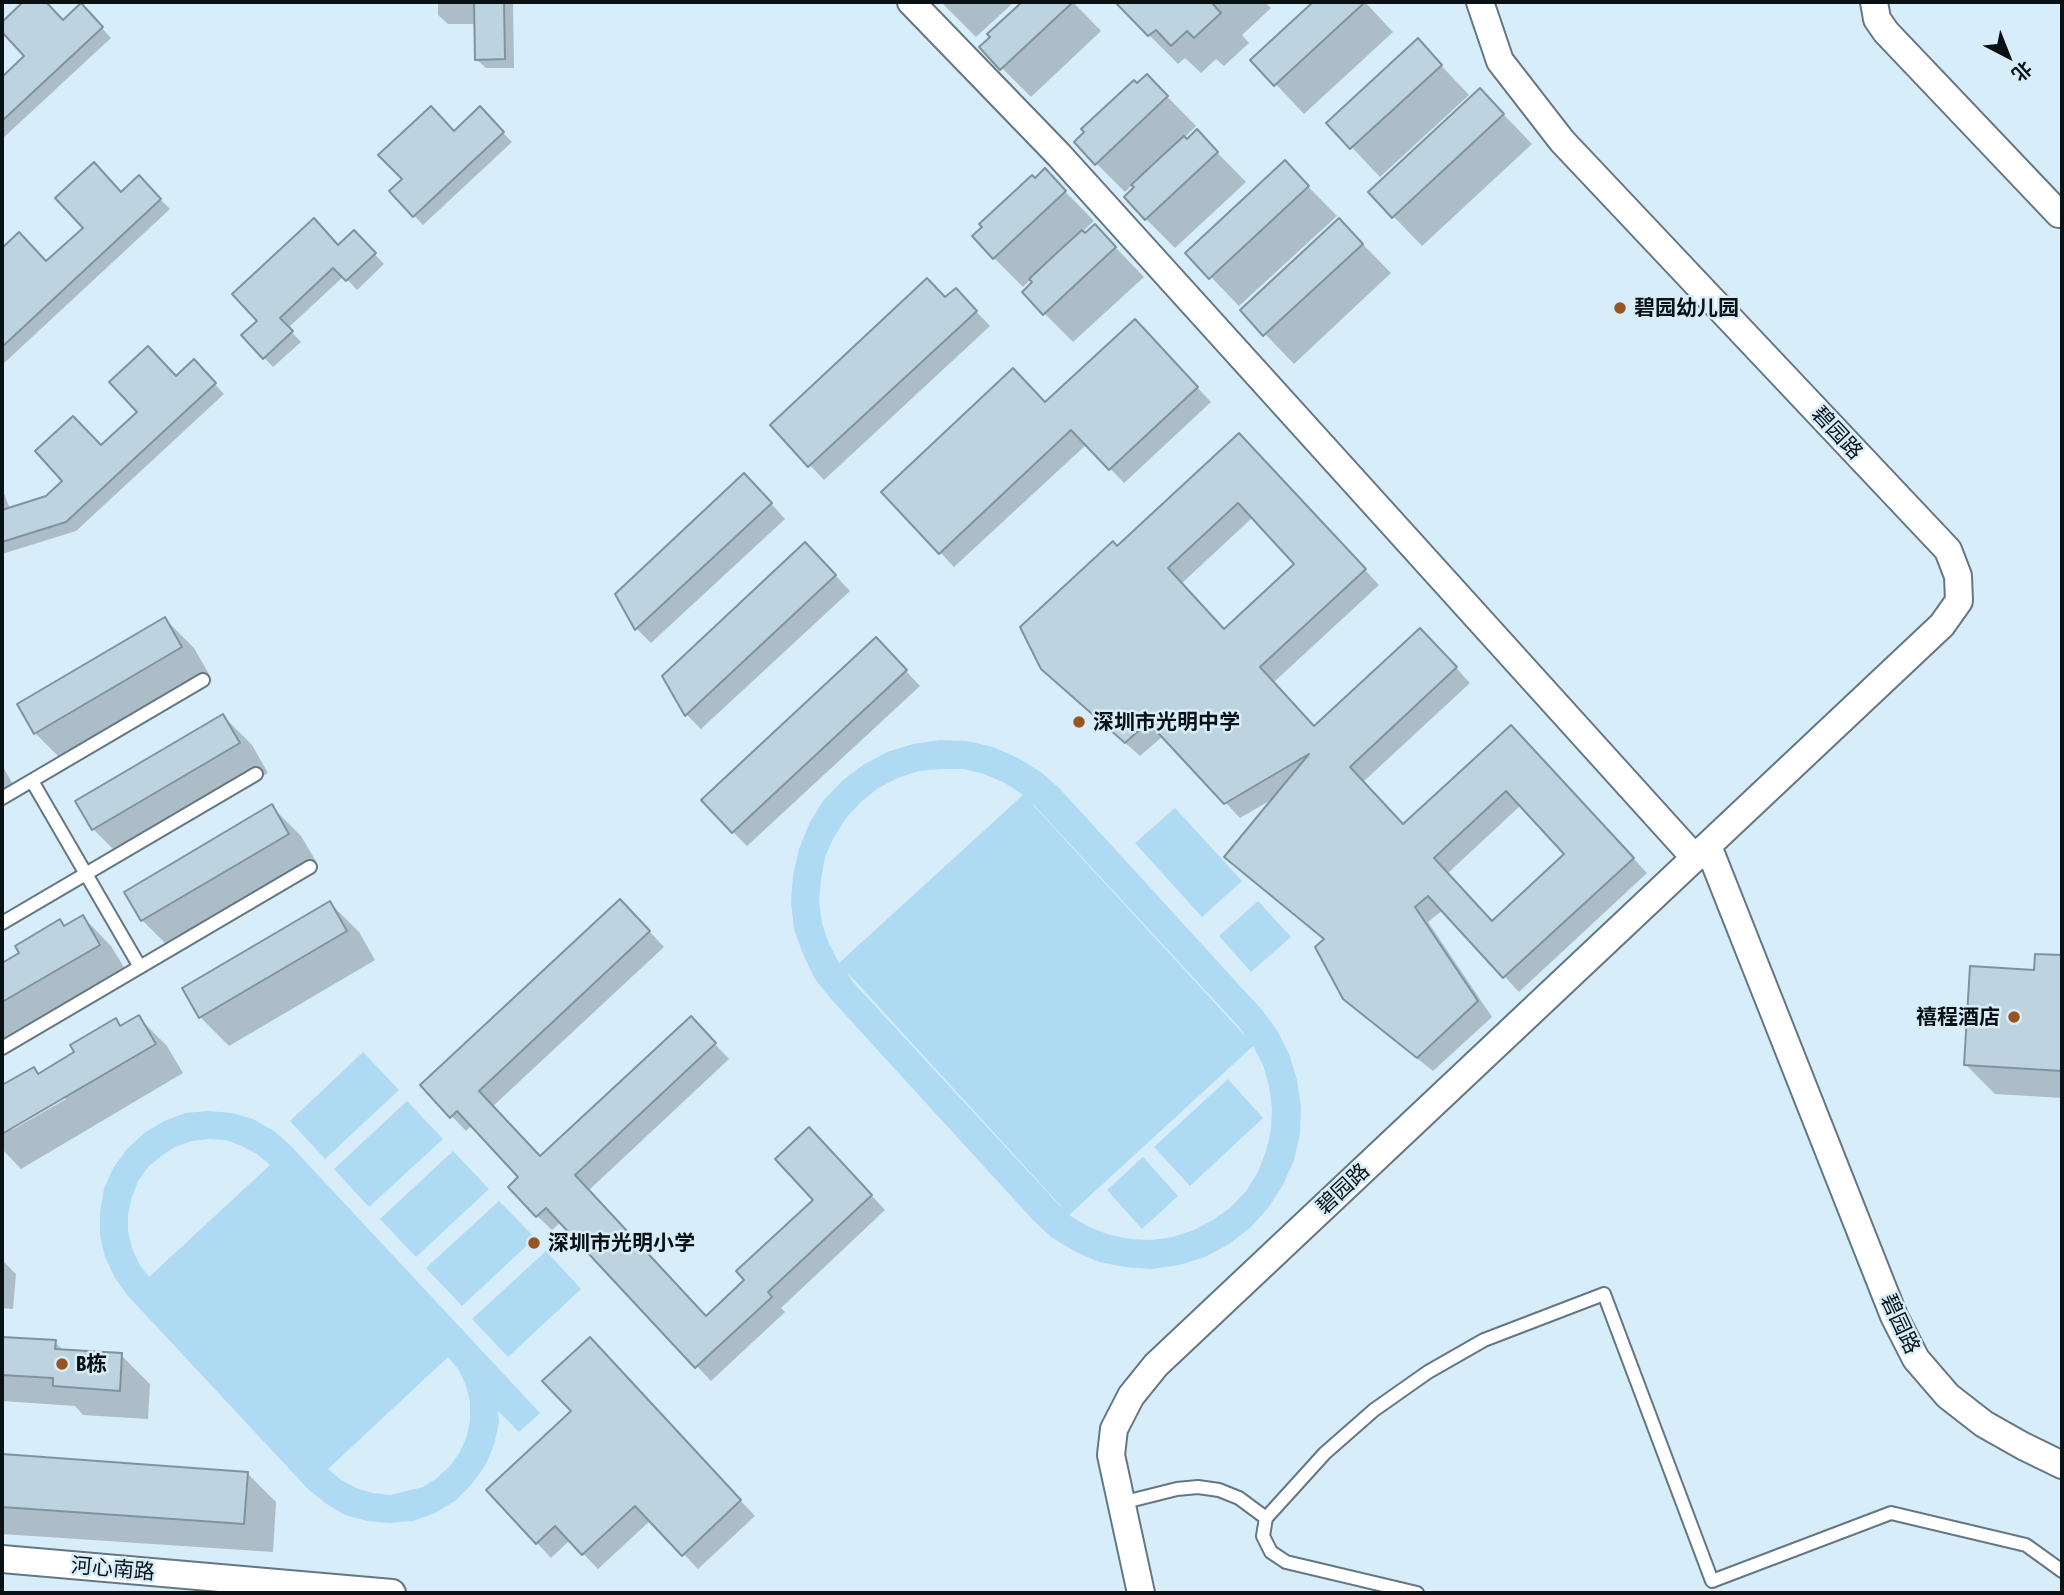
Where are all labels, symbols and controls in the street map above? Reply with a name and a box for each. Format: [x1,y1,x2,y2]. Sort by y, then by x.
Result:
north arrow [1973,21,2043,91]
text: 北 [2008,57,2036,86]
place label: 碧园幼儿园 [1634,295,1739,321]
marker: 碧园幼儿园 [1612,300,1628,316]
street label: 碧园路 [1806,401,1868,465]
place label: 深圳市光明中学 [1093,709,1240,735]
marker: 深圳市光明中学 [1071,714,1087,730]
place label: 禧程酒店 [1916,1004,2000,1030]
marker: 禧程酒店 [2006,1009,2022,1025]
street label: 碧园路 [1311,1158,1375,1220]
place label: 深圳市光明小学 [548,1230,695,1256]
marker: 深圳市光明小学 [526,1235,542,1251]
street label: 碧园路 [1875,1290,1925,1358]
place label: B栋 [76,1351,107,1377]
marker: B栋 [54,1356,70,1372]
street label: 河心南路 [70,1553,156,1585]

